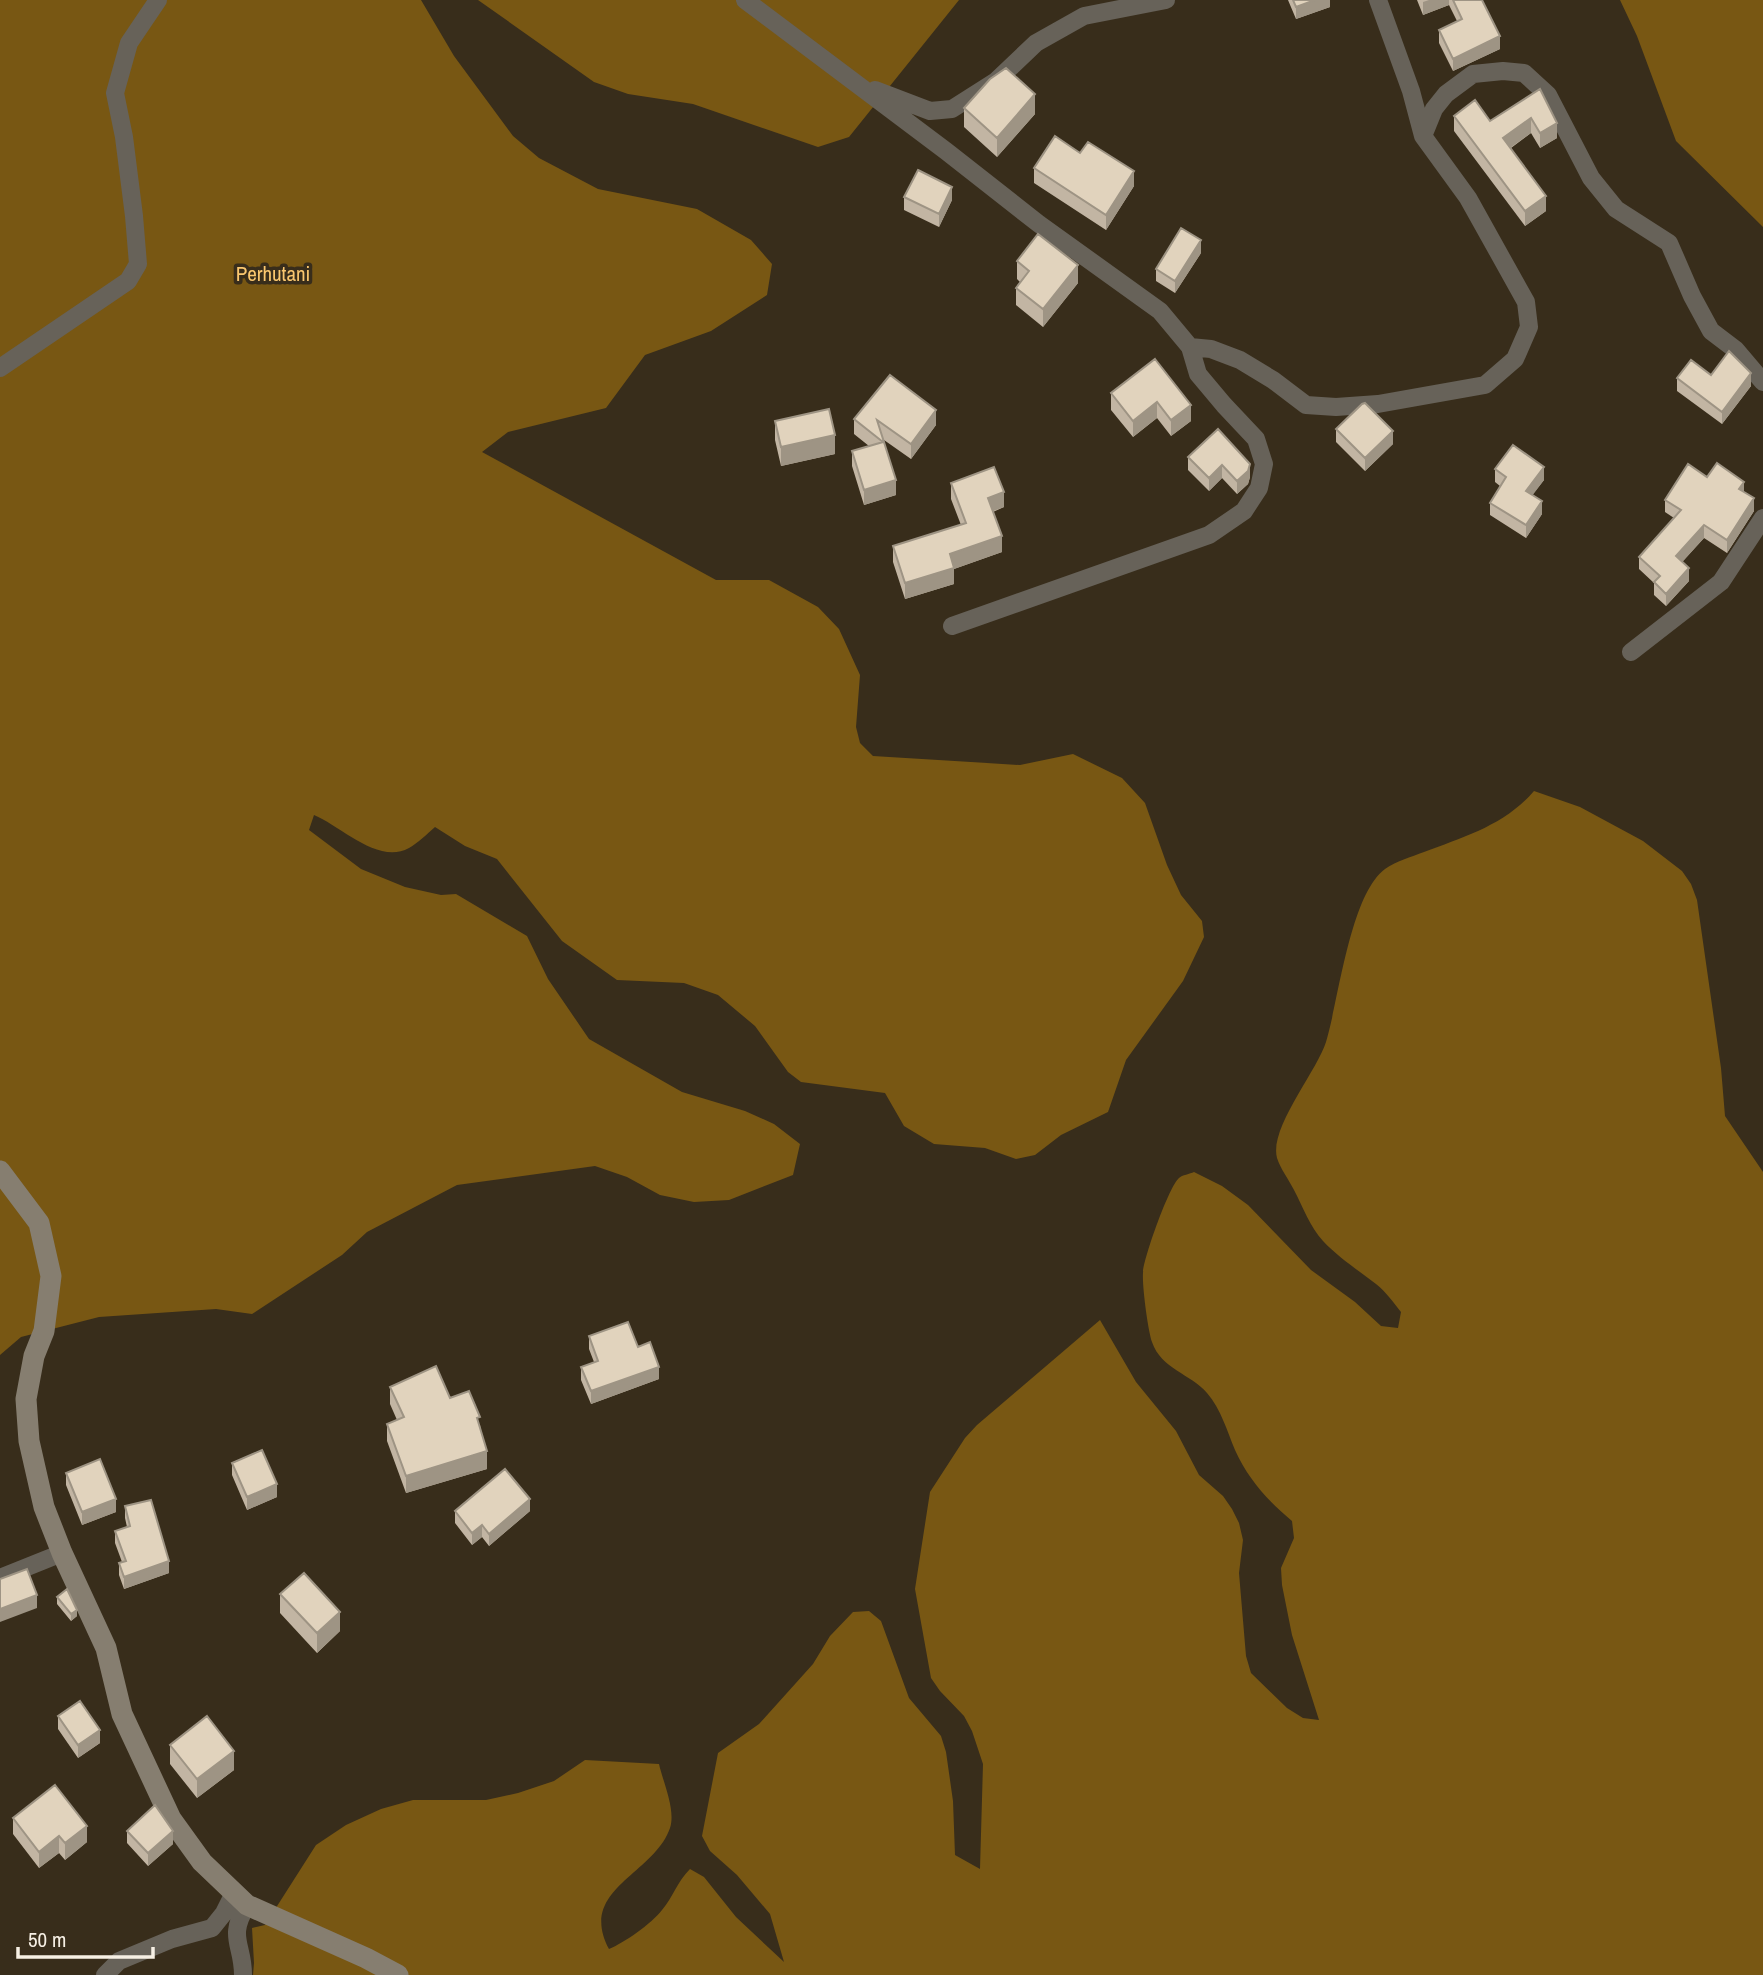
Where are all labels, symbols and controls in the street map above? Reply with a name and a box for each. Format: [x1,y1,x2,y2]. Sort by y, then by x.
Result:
park label: Perhutani [236,259,310,288]
scale bar [18,1916,152,1960]
text: 50 m [28,1925,66,1954]

